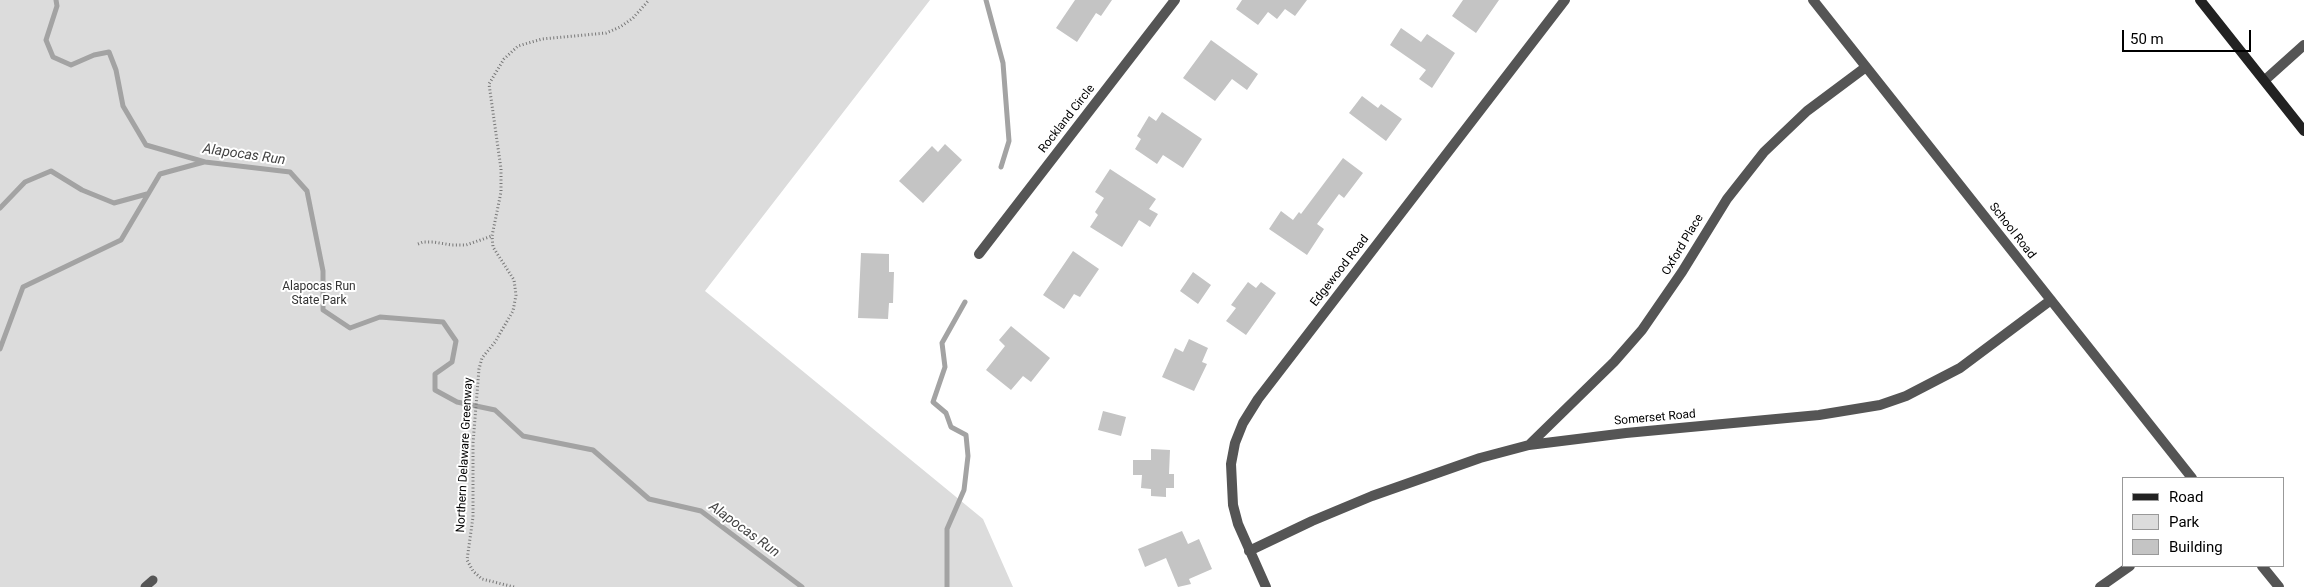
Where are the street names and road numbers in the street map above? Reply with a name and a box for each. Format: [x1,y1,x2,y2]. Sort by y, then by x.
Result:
street label: Rockland Circle [1036,82,1098,156]
street label: School Road [1986,200,2038,262]
street label: Oxford Place [1659,212,1707,278]
street label: Edgewood Road [1308,232,1372,310]
street label: Northern Delaware Greenway [454,377,476,533]
street label: Somerset Road [1614,407,1696,429]

